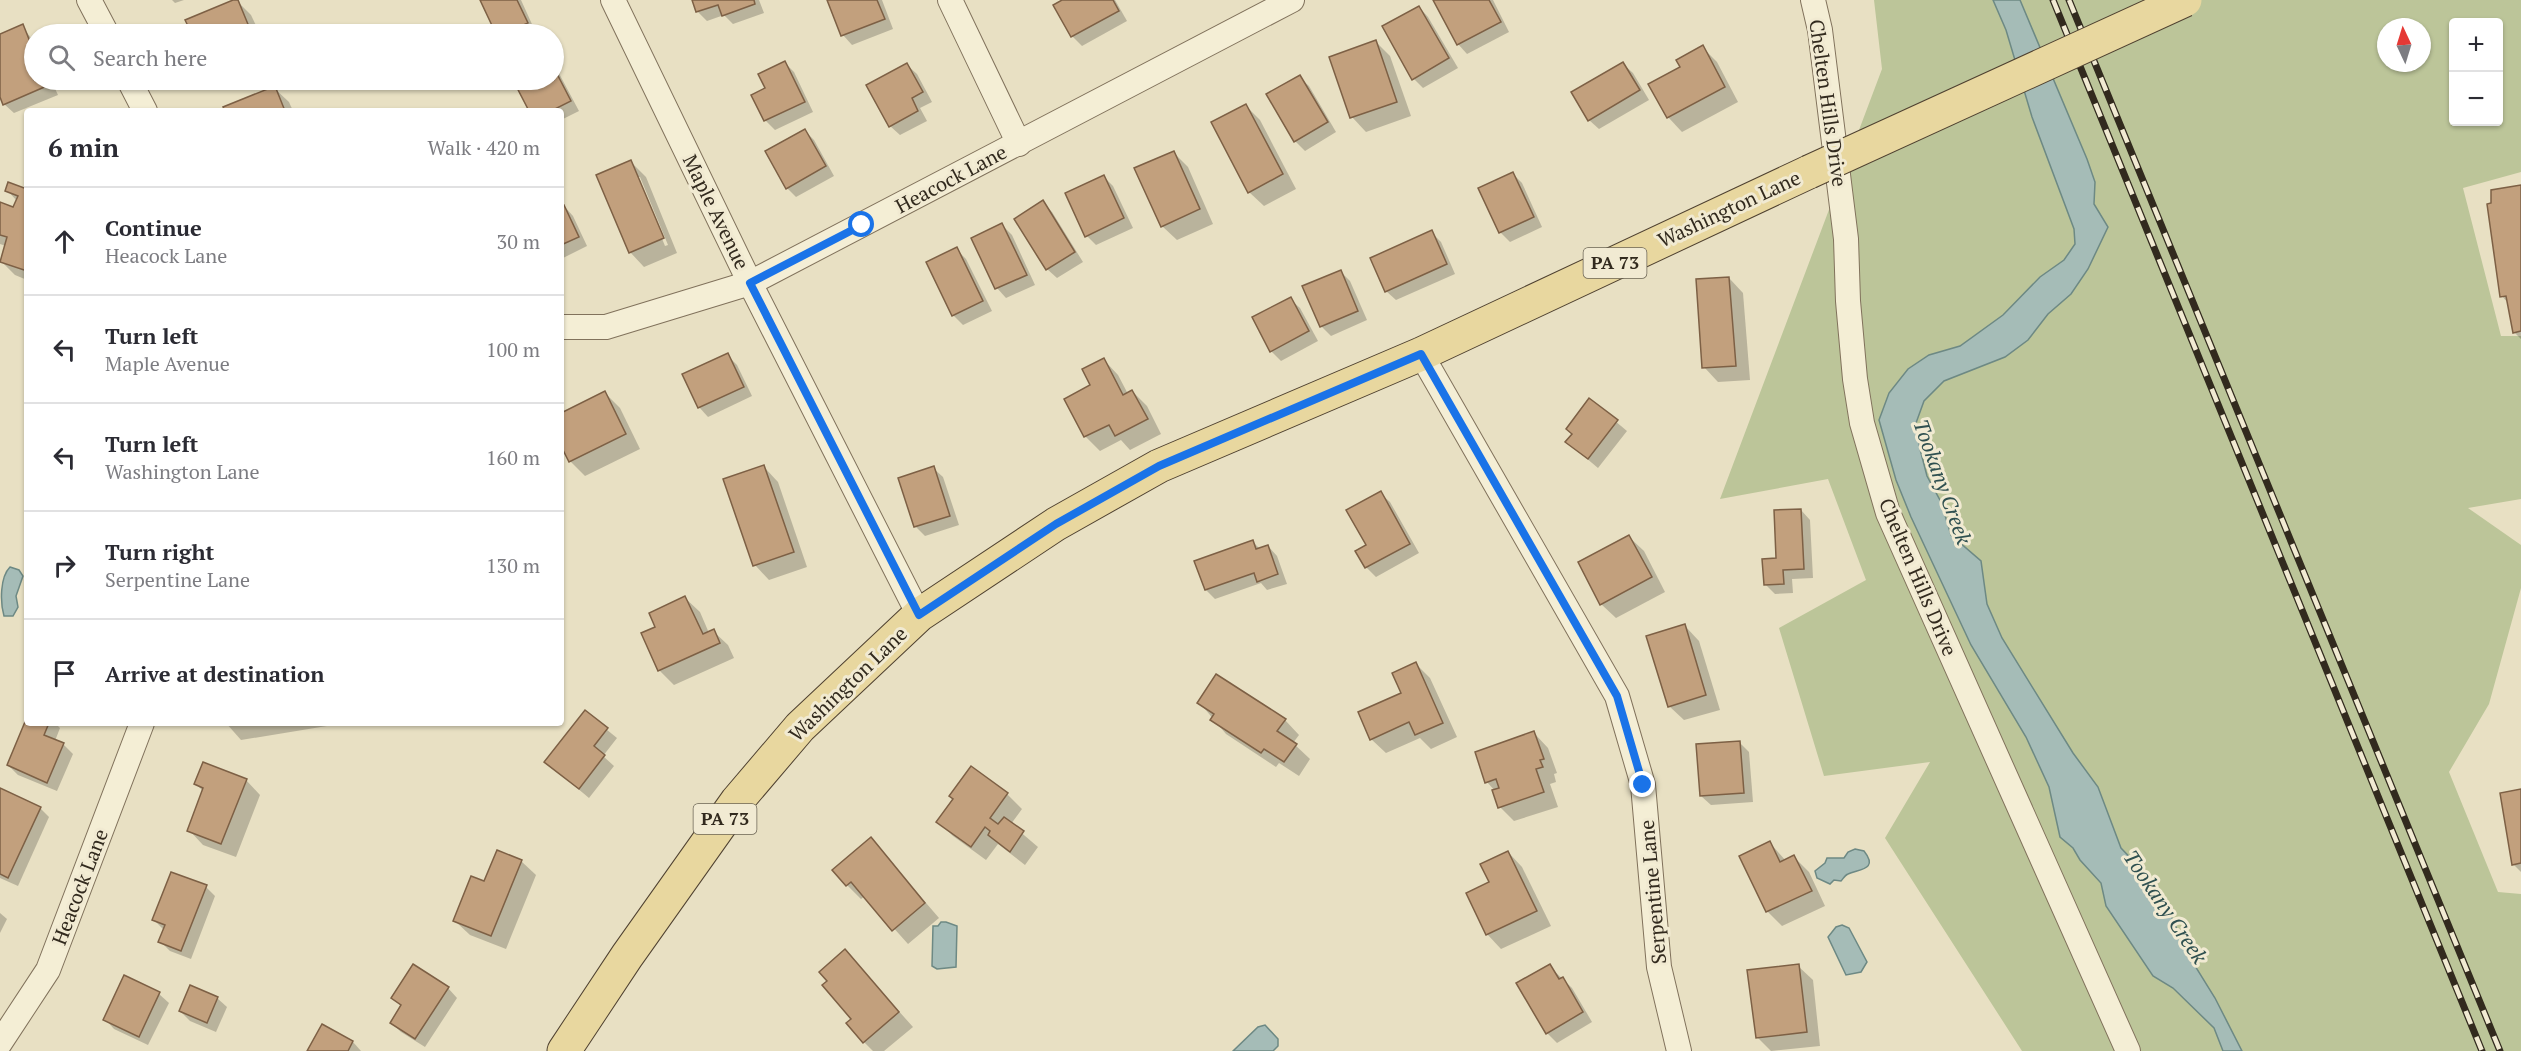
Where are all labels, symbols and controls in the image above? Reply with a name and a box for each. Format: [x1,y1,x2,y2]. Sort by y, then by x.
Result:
street label: Chelten Hills Drive [1803,17,1854,188]
north arrow [2377,18,2431,72]
map controls [2449,18,2503,126]
button: + [2449,18,2503,72]
search box [24,24,564,90]
icon: search [45,41,78,74]
text: Search here [93,43,207,72]
button: − [2449,72,2503,126]
text: 6 min [48,130,119,164]
text: Walk · 420 m [428,134,540,161]
street label: Heacock Lane [890,138,1011,219]
street label: Maple Avenue [677,150,756,274]
street label: Washington Lane [1653,164,1805,253]
route start [848,211,874,237]
text: Continue [105,213,202,242]
icon: ahead [48,225,81,258]
text: 30 m [497,228,540,255]
text: Heacock Lane [105,242,227,269]
road number: PA 73 [1584,248,1646,278]
text: Turn left [105,321,198,350]
icon: left [48,333,81,366]
text: 100 m [486,336,540,363]
text: Maple Avenue [105,350,230,377]
water label: Tookany Creek [1907,415,1979,549]
text: Turn left [105,429,198,458]
icon: left [48,441,81,474]
text: 160 m [486,444,540,471]
text: Washington Lane [105,458,260,485]
street label: Chelten Hills Drive [1873,494,1964,660]
text: Turn right [105,537,214,566]
icon: right [48,549,81,582]
text: 130 m [486,552,540,579]
text: Serpentine Lane [105,566,250,593]
street label: Washington Lane [783,620,913,747]
icon: arrive [48,657,81,690]
text: Arrive at destination [105,659,324,688]
route end [1629,771,1655,797]
road number: PA 73 [694,804,756,834]
street label: Serpentine Lane [1633,819,1672,965]
street label: Heacock Lane [45,825,114,949]
water label: Tookany Creek [2117,844,2215,969]

